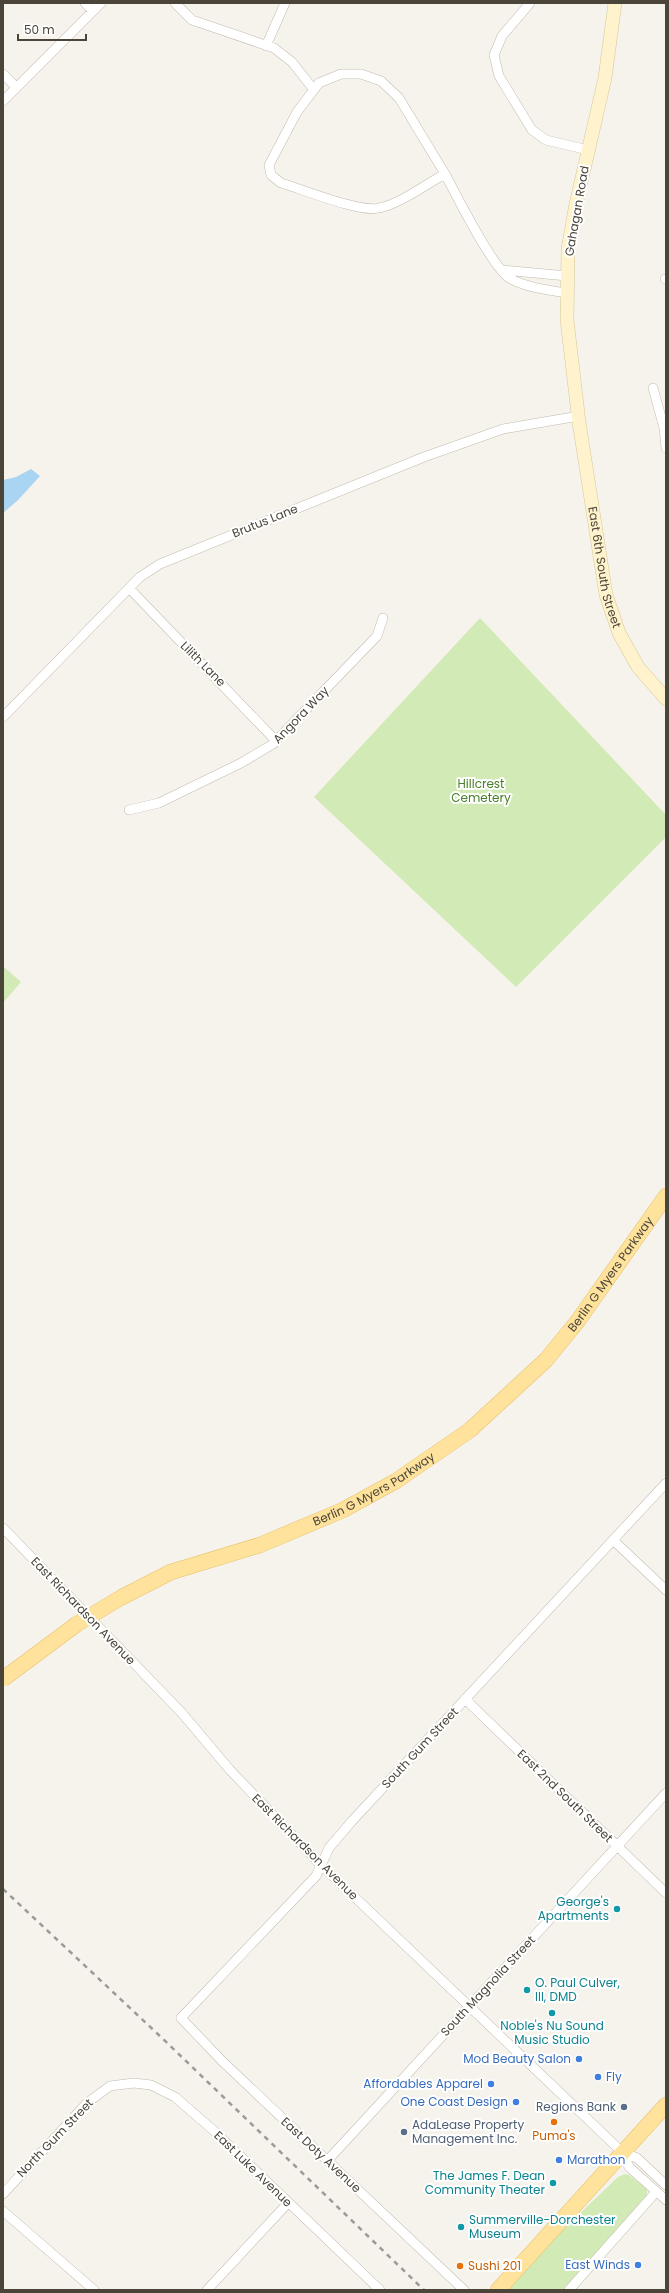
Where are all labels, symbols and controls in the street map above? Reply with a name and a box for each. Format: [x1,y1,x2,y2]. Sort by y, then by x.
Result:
scale bar [18,16,86,42]
text: 50 m [24,21,55,38]
street label: Gahagan Road [560,164,593,257]
street label: Brutus Lane [229,500,300,541]
street label: East 6th South Street [584,505,626,630]
street label: Lilith Lane [177,637,230,690]
street label: Angora Way [269,682,333,747]
park label: Hillcrest Cemetery [451,775,511,806]
street label: Berlin G Myers Parkway [563,1213,657,1335]
street label: Berlin G Myers Parkway [310,1448,438,1530]
street label: East Richardson Avenue [27,1553,139,1668]
street label: South Gum Street [377,1703,462,1792]
street label: East 2nd South Street [514,1745,617,1846]
street label: East Richardson Avenue [248,1790,362,1904]
place label: George's Apartments [538,1893,609,1924]
marker: George's Apartments [612,1904,622,1914]
street label: South Magnolia Street [436,1932,539,2040]
place label: O. Paul Culver, III, DMD [535,1974,621,2005]
marker: O. Paul Culver, III, DMD [522,1985,532,1995]
marker: Noble's Nu Sound Music Studio [547,2008,557,2018]
place label: Noble's Nu Sound Music Studio [500,2017,604,2048]
place label: Mod Beauty Salon [463,2050,571,2067]
marker: Mod Beauty Salon [574,2054,584,2064]
place label: Fly [606,2068,622,2085]
marker: Fly [593,2072,603,2082]
place label: Affordables Apparel [363,2075,483,2092]
marker: Affordables Apparel [486,2079,496,2089]
place label: One Coast Design [400,2093,508,2110]
street label: North Gum Street [13,2094,97,2181]
marker: One Coast Design [511,2097,521,2107]
place label: Regions Bank [536,2098,617,2115]
marker: Regions Bank [619,2102,629,2112]
street label: East Doty Avenue [278,2113,365,2196]
place label: AdaLease Property Management Inc. [412,2116,524,2147]
marker: Puma's [549,2117,559,2127]
street label: East Luke Avenue [210,2127,296,2210]
marker: AdaLease Property Management Inc. [399,2127,409,2137]
place label: Puma's [532,2127,576,2144]
place label: Marathon [567,2151,625,2168]
marker: Marathon [554,2155,564,2165]
place label: The James F. Dean Community Theater [425,2167,546,2198]
marker: The James F. Dean Community Theater [548,2178,558,2188]
place label: Summerville-Dorchester Museum [469,2211,616,2242]
marker: Summerville-Dorchester Museum [456,2222,466,2232]
place label: East Winds [565,2256,630,2273]
place label: Sushi 201 [468,2257,521,2274]
marker: East Winds [633,2260,643,2270]
marker: Sushi 201 [455,2261,465,2271]

